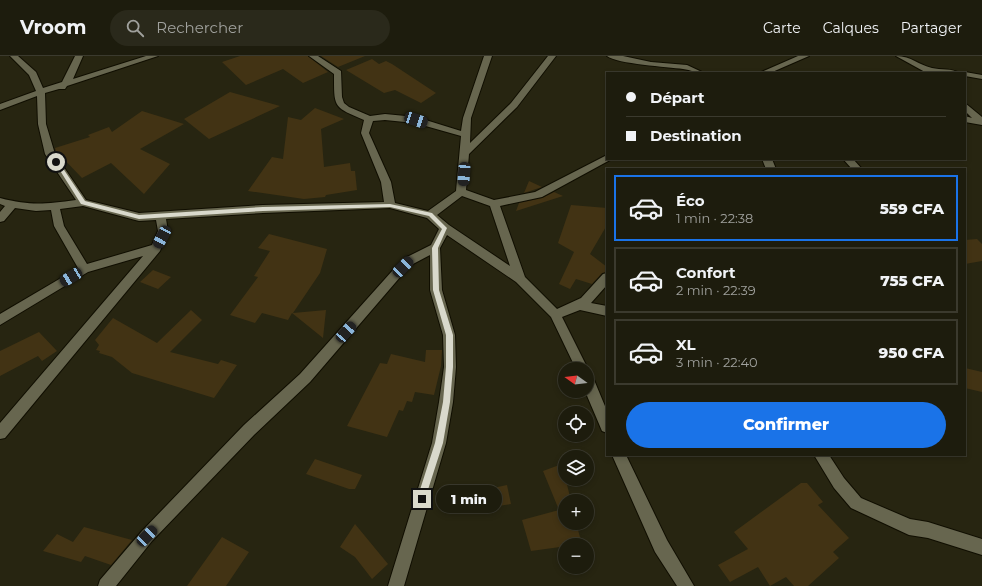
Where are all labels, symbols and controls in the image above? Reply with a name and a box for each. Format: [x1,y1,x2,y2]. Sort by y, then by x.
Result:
search box [110,10,390,46]
text: Vroom [20,16,86,39]
icon: search [124,17,146,39]
text: Rechercher [156,18,243,37]
text: Carte [763,19,801,37]
text: Calques [823,19,879,37]
text: Partager [901,19,962,37]
text: Départ [650,88,705,107]
car [403,110,429,130]
text: Destination [650,126,742,145]
route start [47,153,65,171]
car [457,162,471,186]
icon: car [628,190,664,226]
text: Éco [676,191,705,210]
text: 559 CFA [880,199,944,218]
text: 1 min · 22:38 [676,210,753,226]
car [151,224,173,250]
car [390,254,416,280]
icon: car [628,262,664,298]
text: Confort [676,263,736,282]
car [58,266,84,288]
text: 755 CFA [880,271,944,290]
text: 2 min · 22:39 [676,282,756,298]
car [334,319,358,345]
icon: car [628,334,664,370]
text: XL [676,335,695,354]
text: 950 CFA [879,343,944,362]
text: 3 min · 22:40 [676,354,758,370]
north arrow [558,362,594,398]
map controls [558,362,594,574]
button: Confirmer [626,402,946,448]
button: locate [558,406,594,442]
button: layers [558,450,594,486]
callout: 1 min [436,485,502,513]
route end [413,490,431,508]
text: 1 min [451,491,487,507]
button: + [558,494,594,530]
car [134,523,160,549]
button: − [558,538,594,574]

